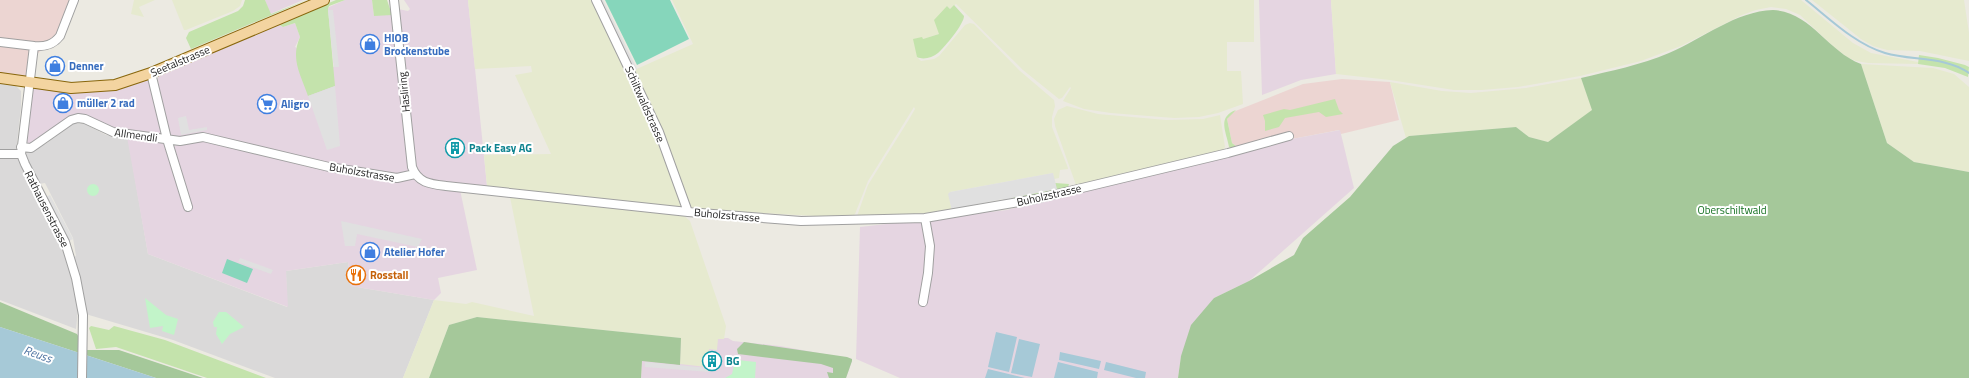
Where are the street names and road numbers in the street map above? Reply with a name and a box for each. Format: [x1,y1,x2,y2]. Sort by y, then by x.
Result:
street label: Seetalstrasse [148,41,213,81]
street label: Schiltwaldstrasse [621,63,669,145]
street label: Hasliring [394,71,414,113]
street label: Allmendli [114,124,158,146]
street label: Buholzstrasse [328,158,396,186]
street label: Rathausenstrasse [21,168,73,250]
street label: Buholzstrasse [1015,180,1083,210]
street label: Buholzstrasse [693,204,761,226]

